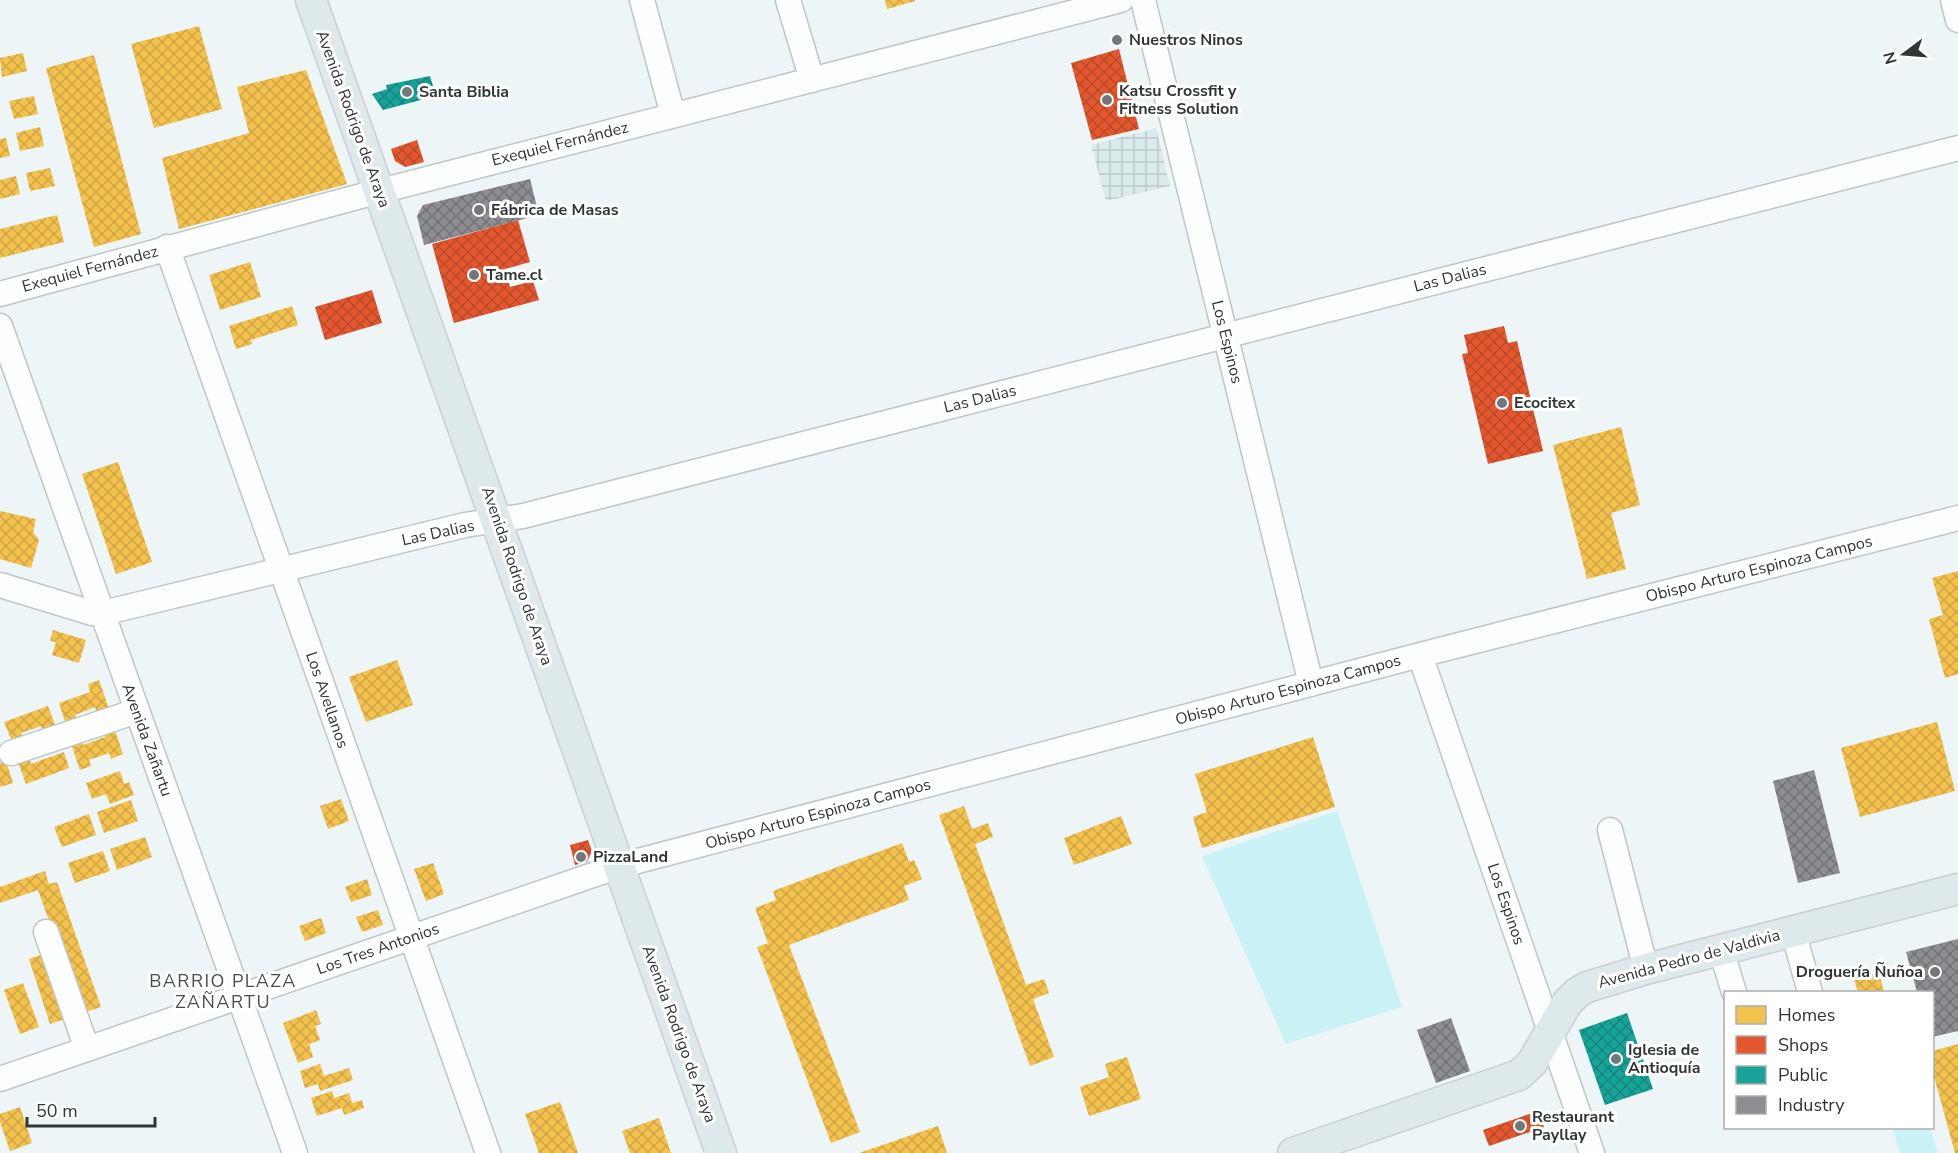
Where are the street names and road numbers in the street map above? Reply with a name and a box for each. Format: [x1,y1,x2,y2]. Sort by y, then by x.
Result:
street label: Avenida Rodrigo de Araya [311,27,395,211]
street label: Exequiel Fernández [489,116,631,172]
street label: Exequiel Fernández [20,240,160,298]
street label: Las Dalias [1411,258,1489,298]
street label: Los Espinos [1206,298,1248,386]
street label: Las Dalias [941,379,1019,419]
street label: Avenida Rodrigo de Araya [476,484,558,668]
street label: Las Dalias [400,515,476,551]
street label: Obispo Arturo Espinoza Campos [1643,530,1875,608]
street label: Los Avellanos [300,649,354,751]
street label: Obispo Arturo Espinoza Campos [1173,649,1403,731]
street label: Avenida Zañartu [116,680,178,800]
street label: Obispo Arturo Espinoza Campos [703,773,933,855]
street label: Los Espinos [1482,860,1530,948]
street label: Los Tres Antonios [314,918,442,980]
street label: Avenida Pedro de Valdivia [1596,924,1782,994]
street label: Avenida Rodrigo de Araya [637,942,721,1126]

